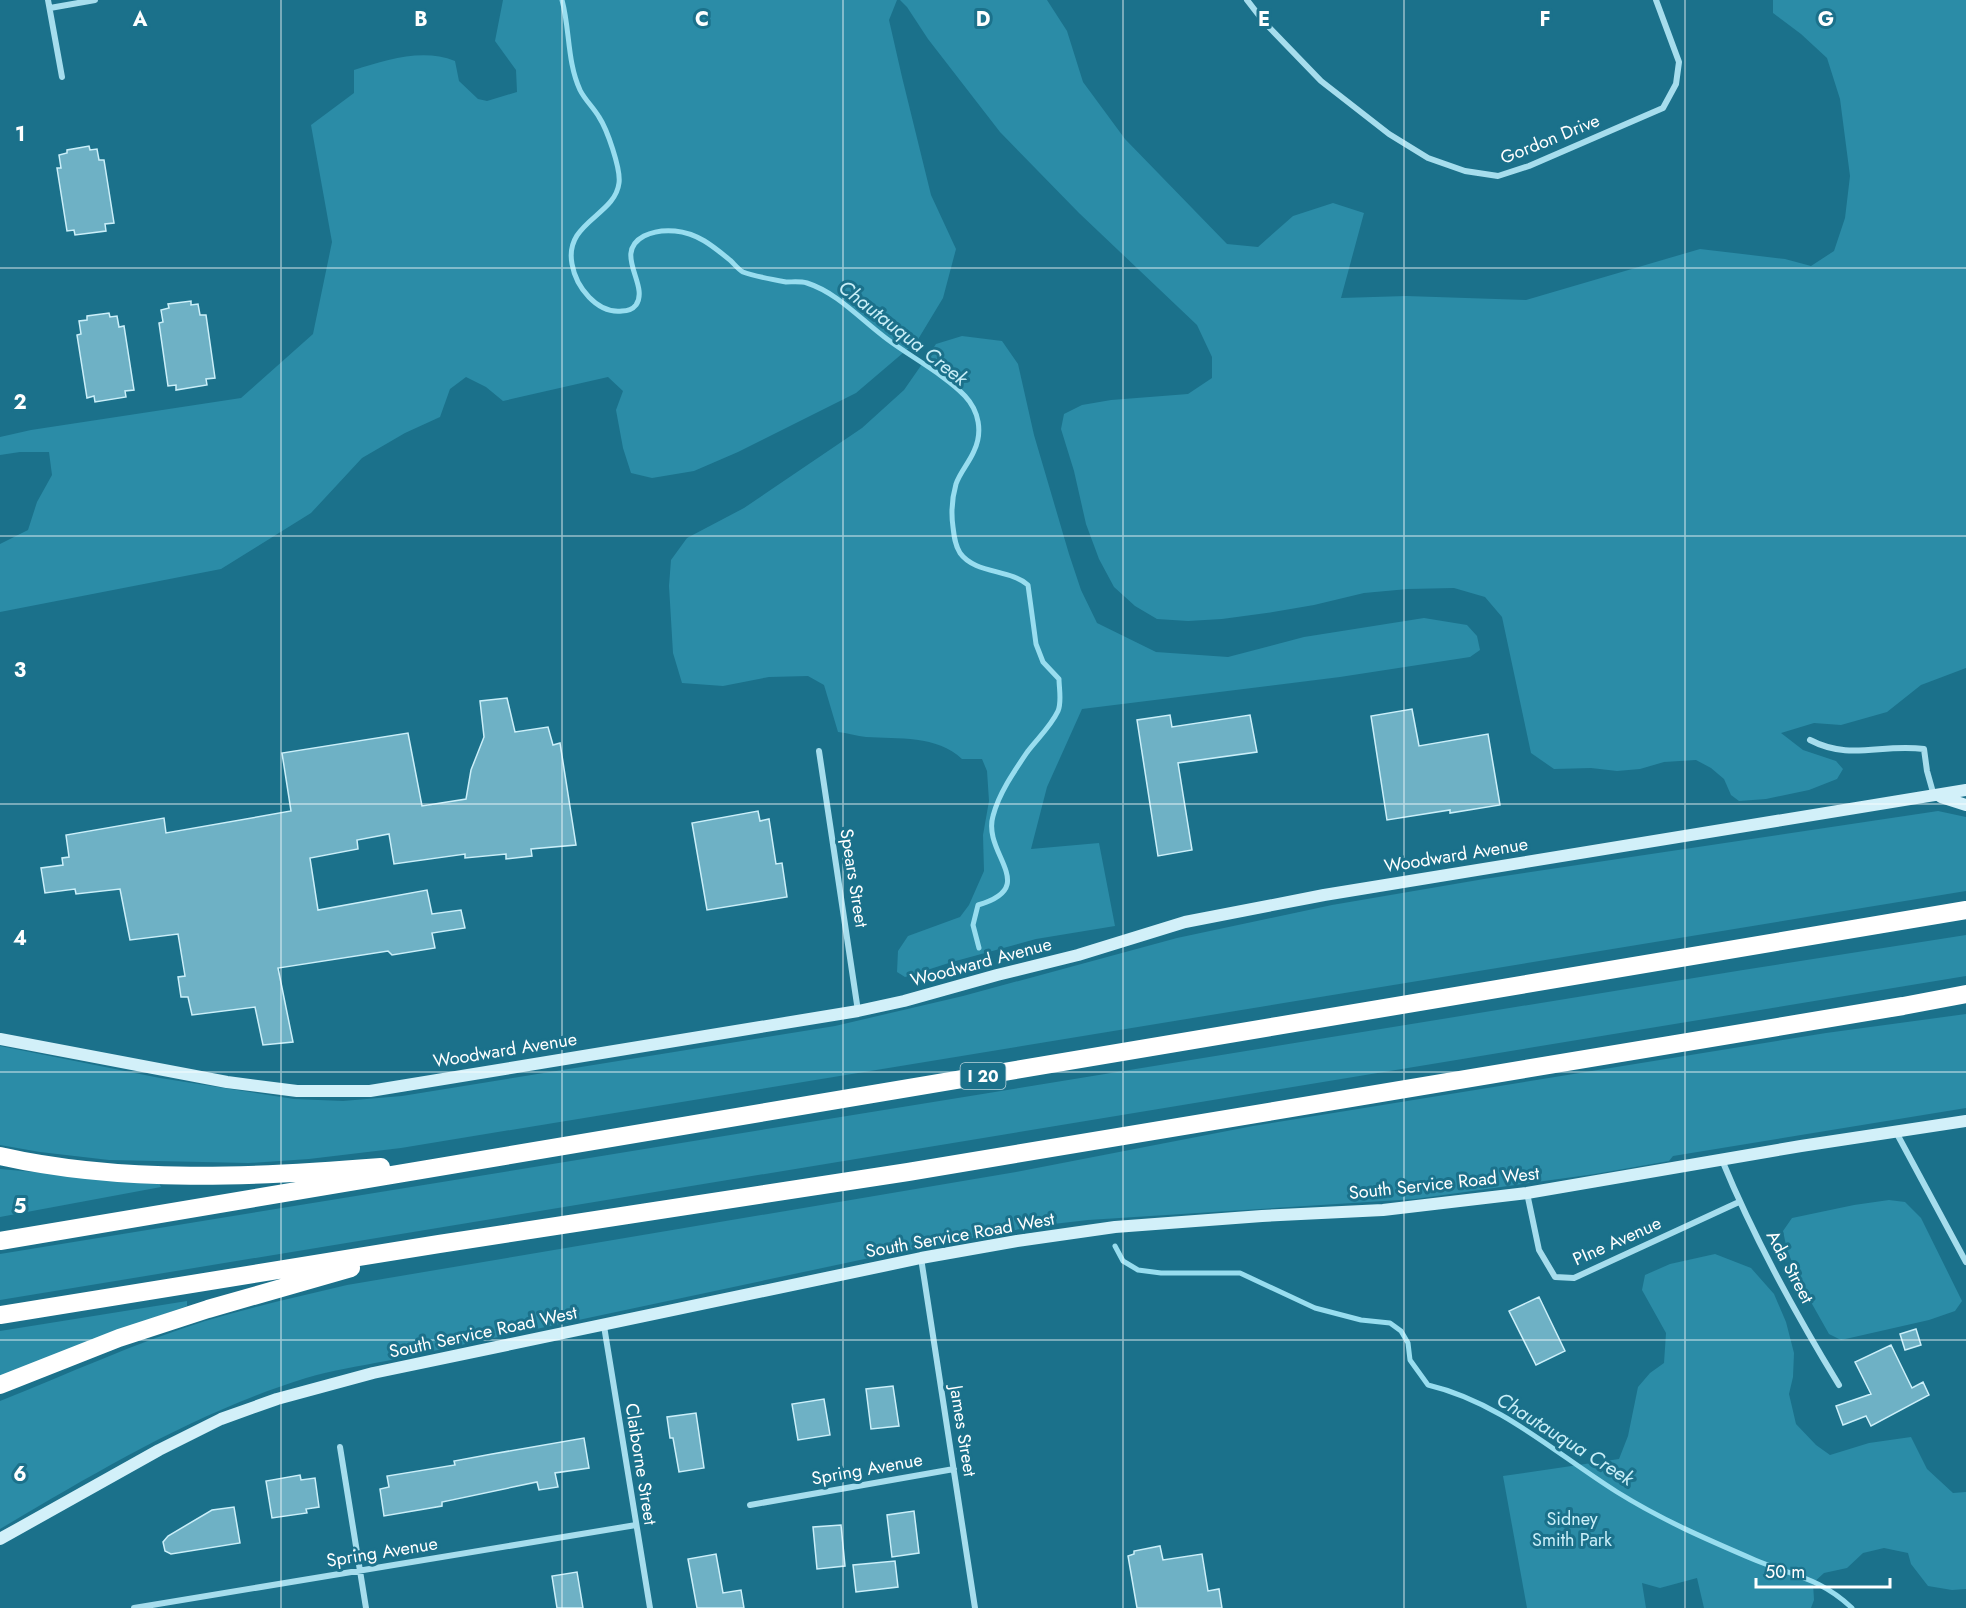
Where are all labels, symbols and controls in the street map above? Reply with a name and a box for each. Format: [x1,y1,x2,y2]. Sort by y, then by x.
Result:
text: A [132,5,148,34]
text: B [414,5,428,34]
text: C [695,5,709,34]
text: D [976,5,990,34]
text: E [1258,5,1270,34]
text: F [1539,5,1551,34]
text: G [1818,5,1834,34]
street label: Gordon Drive [1496,107,1604,171]
text: 1 [15,120,25,149]
water label: Chautauqua Creek [832,273,975,394]
text: 2 [13,388,27,417]
text: 3 [14,656,26,685]
street label: Spears Street [833,827,875,930]
street label: Woodward Avenue [1382,831,1530,879]
text: 4 [13,924,27,953]
street label: Woodward Avenue [908,931,1054,993]
street label: Woodward Avenue [431,1026,579,1074]
road number: I 20 [960,1063,1006,1089]
street label: South Service Road West [1347,1160,1541,1206]
text: 5 [14,1192,27,1221]
street label: South Service Road West [863,1205,1057,1264]
street label: PIne Avenue [1569,1210,1665,1272]
street label: Ada Street [1760,1226,1820,1309]
street label: South Service Road West [387,1299,580,1365]
street label: James Street [943,1382,983,1479]
water label: Chautauqua Creek [1491,1385,1641,1494]
street label: Claiborne Street [619,1401,664,1528]
street label: Spring Avenue [810,1446,924,1492]
text: 6 [13,1460,27,1489]
park label: Sidney Smith Park [1532,1506,1612,1553]
street label: Spring Avenue [325,1530,439,1574]
scale bar [1756,1551,1890,1589]
text: 50 m [1765,1559,1805,1585]

